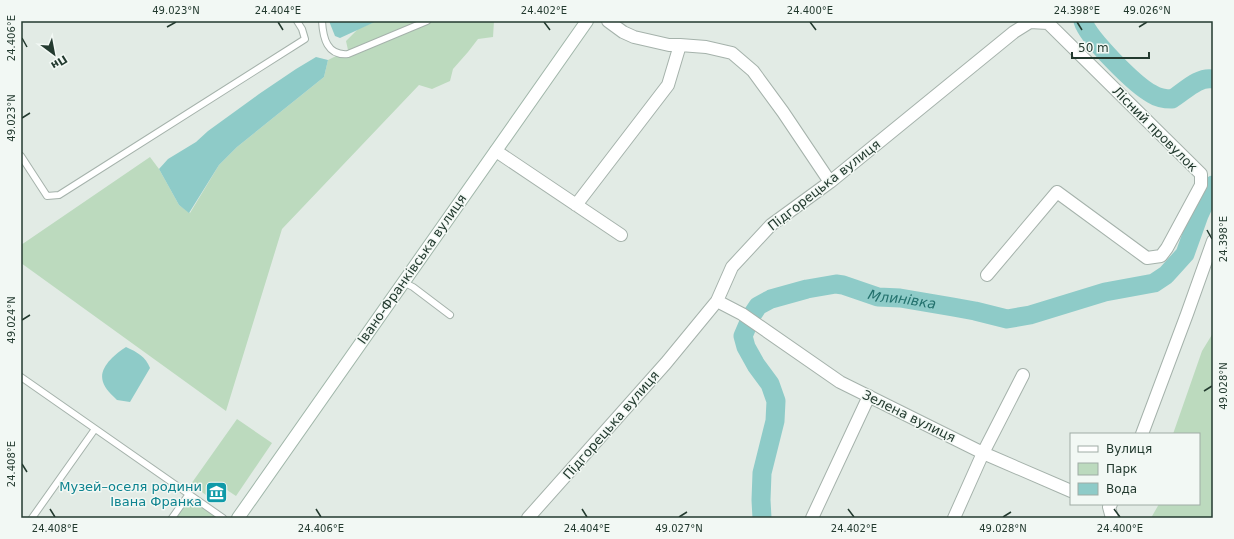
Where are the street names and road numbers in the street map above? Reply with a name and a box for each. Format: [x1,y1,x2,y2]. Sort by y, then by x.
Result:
street label: Лісний провулок [1109,83,1201,175]
street label: Підгорецька вулиця [765,136,883,234]
street label: Івано-Франківська вулиця [354,191,470,347]
street label: Підгорецька вулиця [560,368,662,482]
street label: Зелена вулиця [860,387,958,445]

